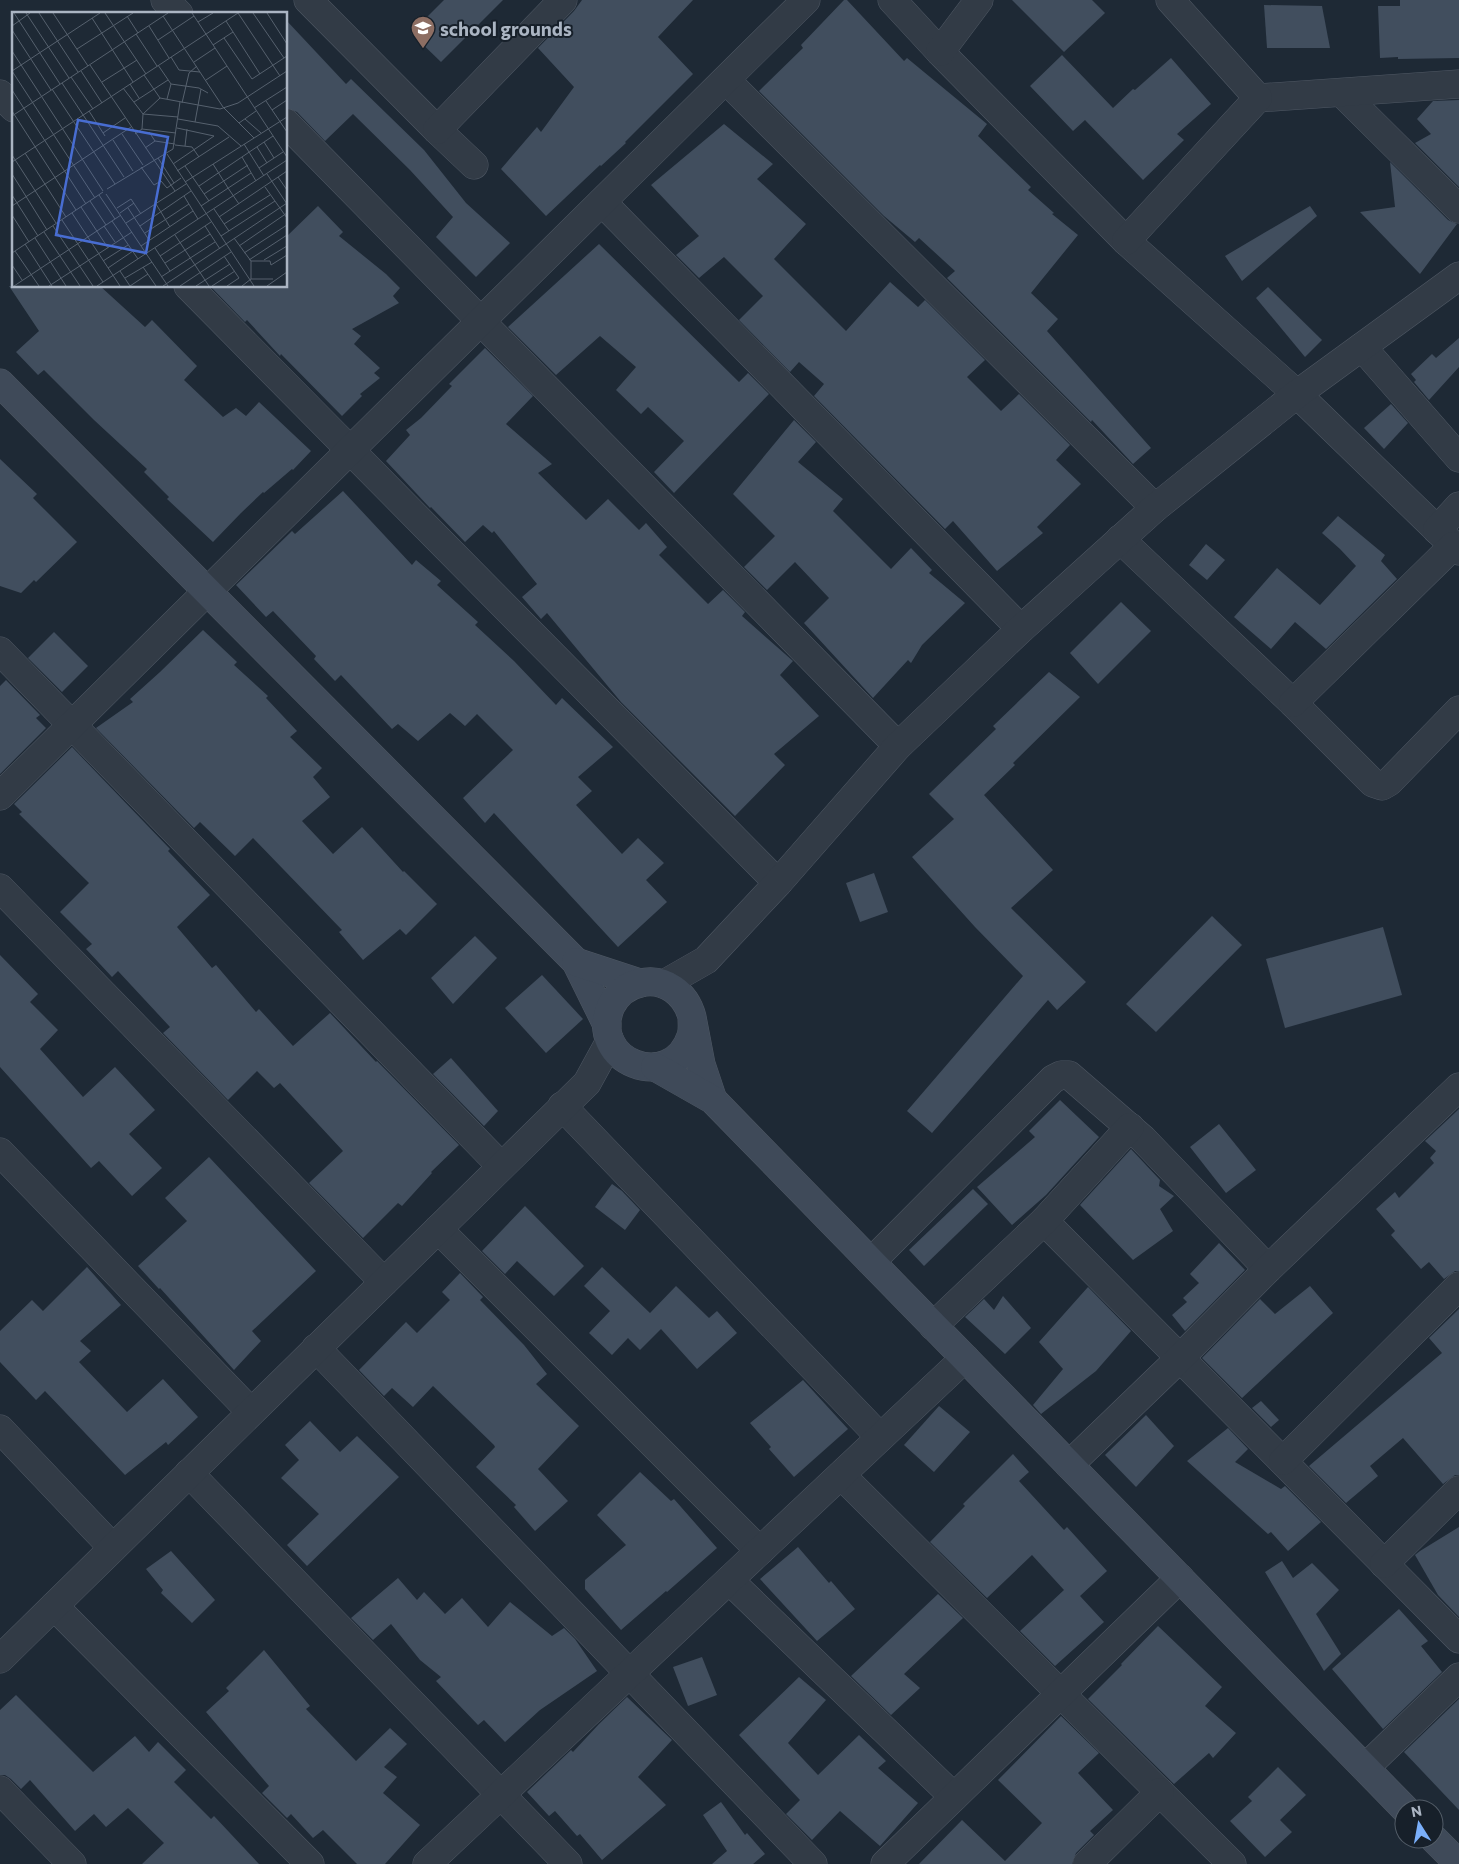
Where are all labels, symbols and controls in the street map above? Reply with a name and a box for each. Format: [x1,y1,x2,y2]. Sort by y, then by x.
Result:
inset map [12,12,288,288]
school or university icon: school grounds [410,15,436,49]
place label: school grounds [440,17,572,40]
north arrow [1394,1799,1444,1849]
text: N [1410,1801,1423,1820]

